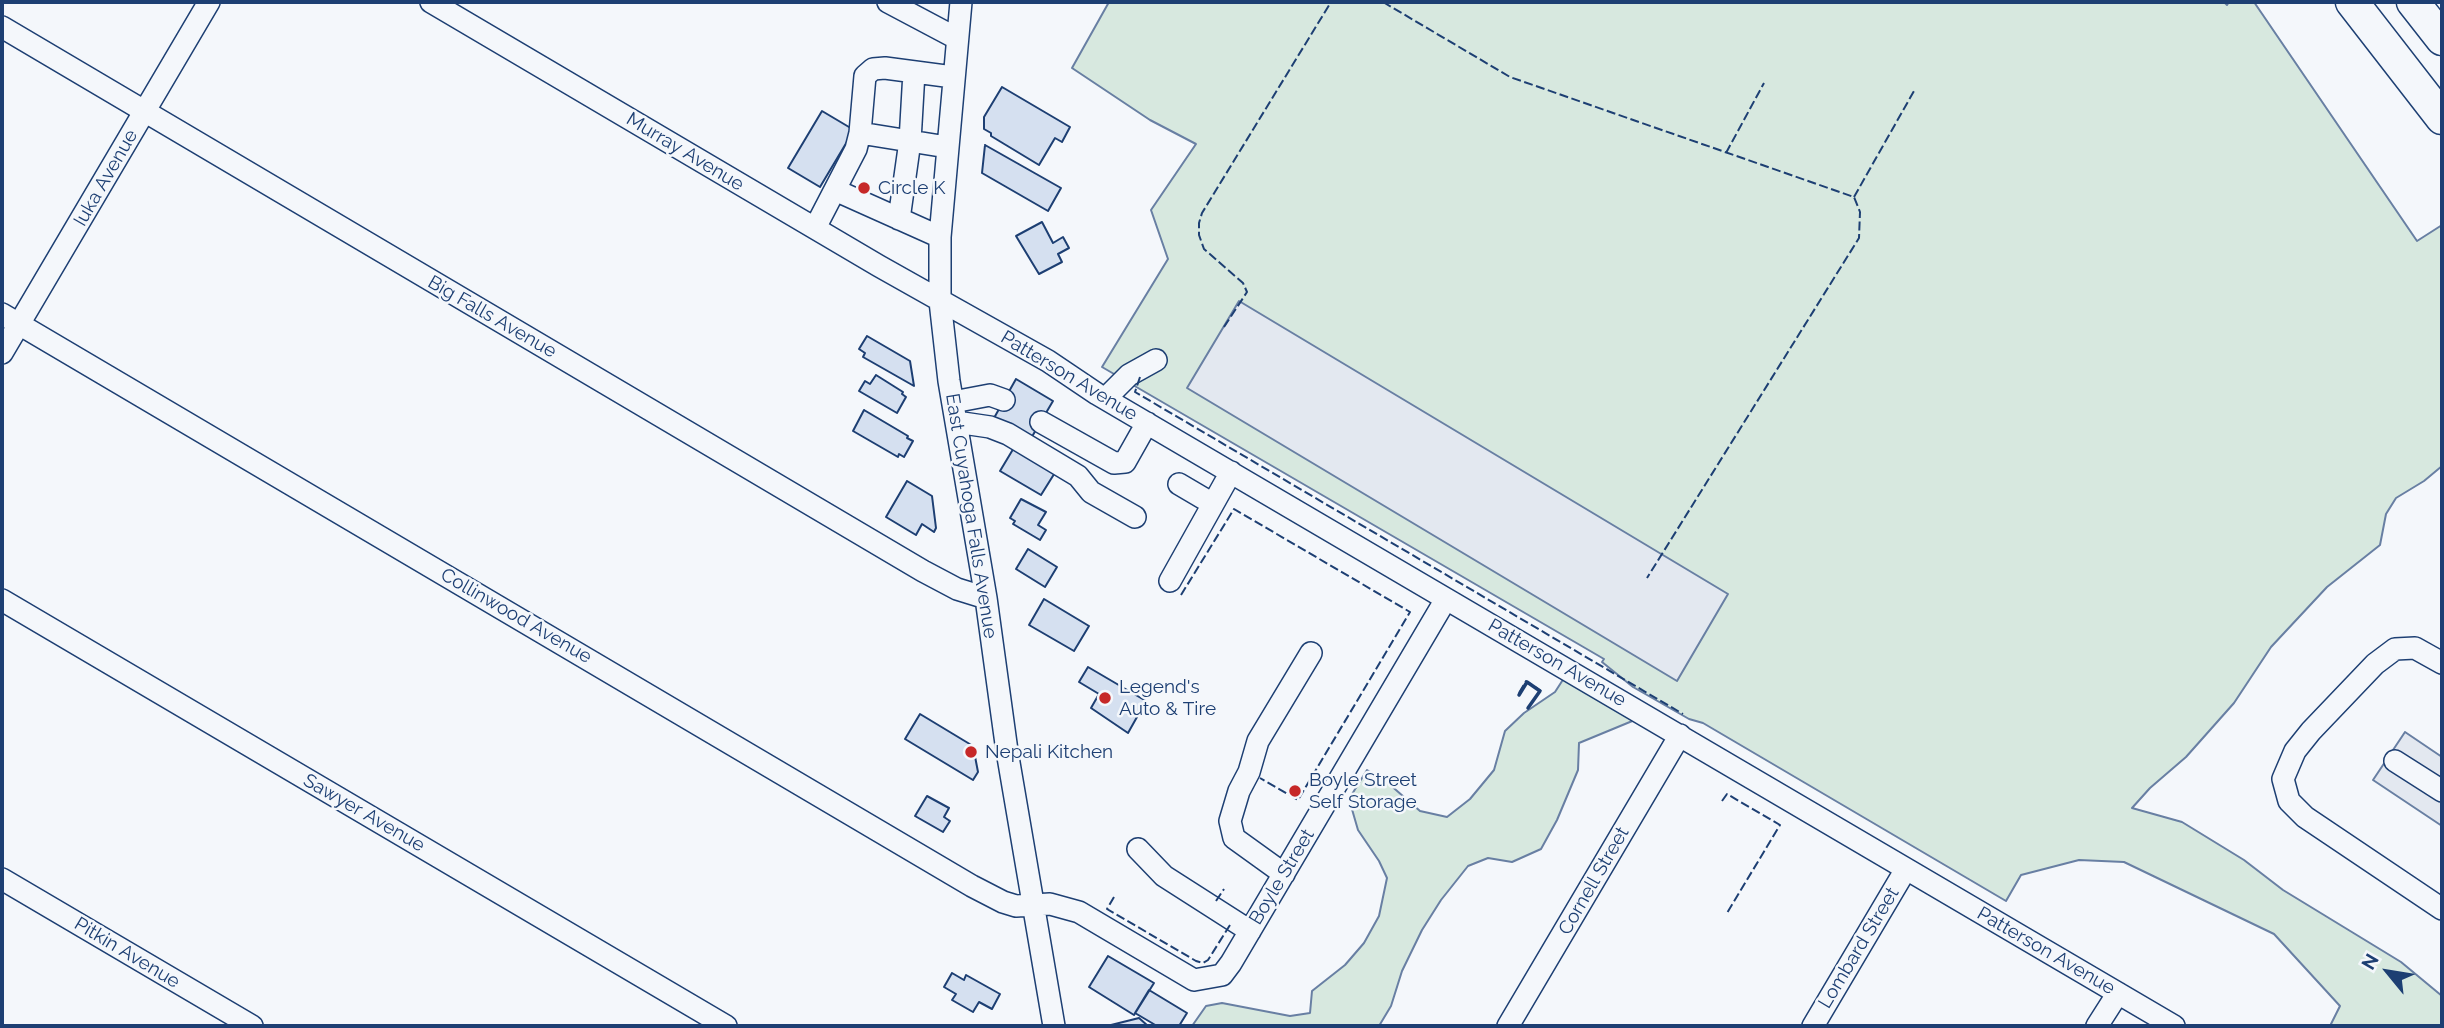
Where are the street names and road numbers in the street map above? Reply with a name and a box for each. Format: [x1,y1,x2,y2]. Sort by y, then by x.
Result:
street label: Murray Avenue [622,108,748,196]
street label: Iuka Avenue [69,126,143,230]
street label: Big Falls Avenue [424,271,560,363]
street label: Patterson Avenue [997,326,1141,426]
street label: East Cuyahoga Falls Avenue [940,392,1002,640]
street label: Collinwood Avenue [436,563,596,669]
street label: Patterson Avenue [1484,614,1630,712]
street label: Sawyer Avenue [299,769,429,857]
street label: Cornell Street [1554,823,1634,939]
street label: Boyle Street [1244,825,1320,929]
street label: Lombard Street [1814,883,1904,1013]
street label: Patterson Avenue [1973,902,2119,1000]
street label: Pitkin Avenue [70,913,184,993]

